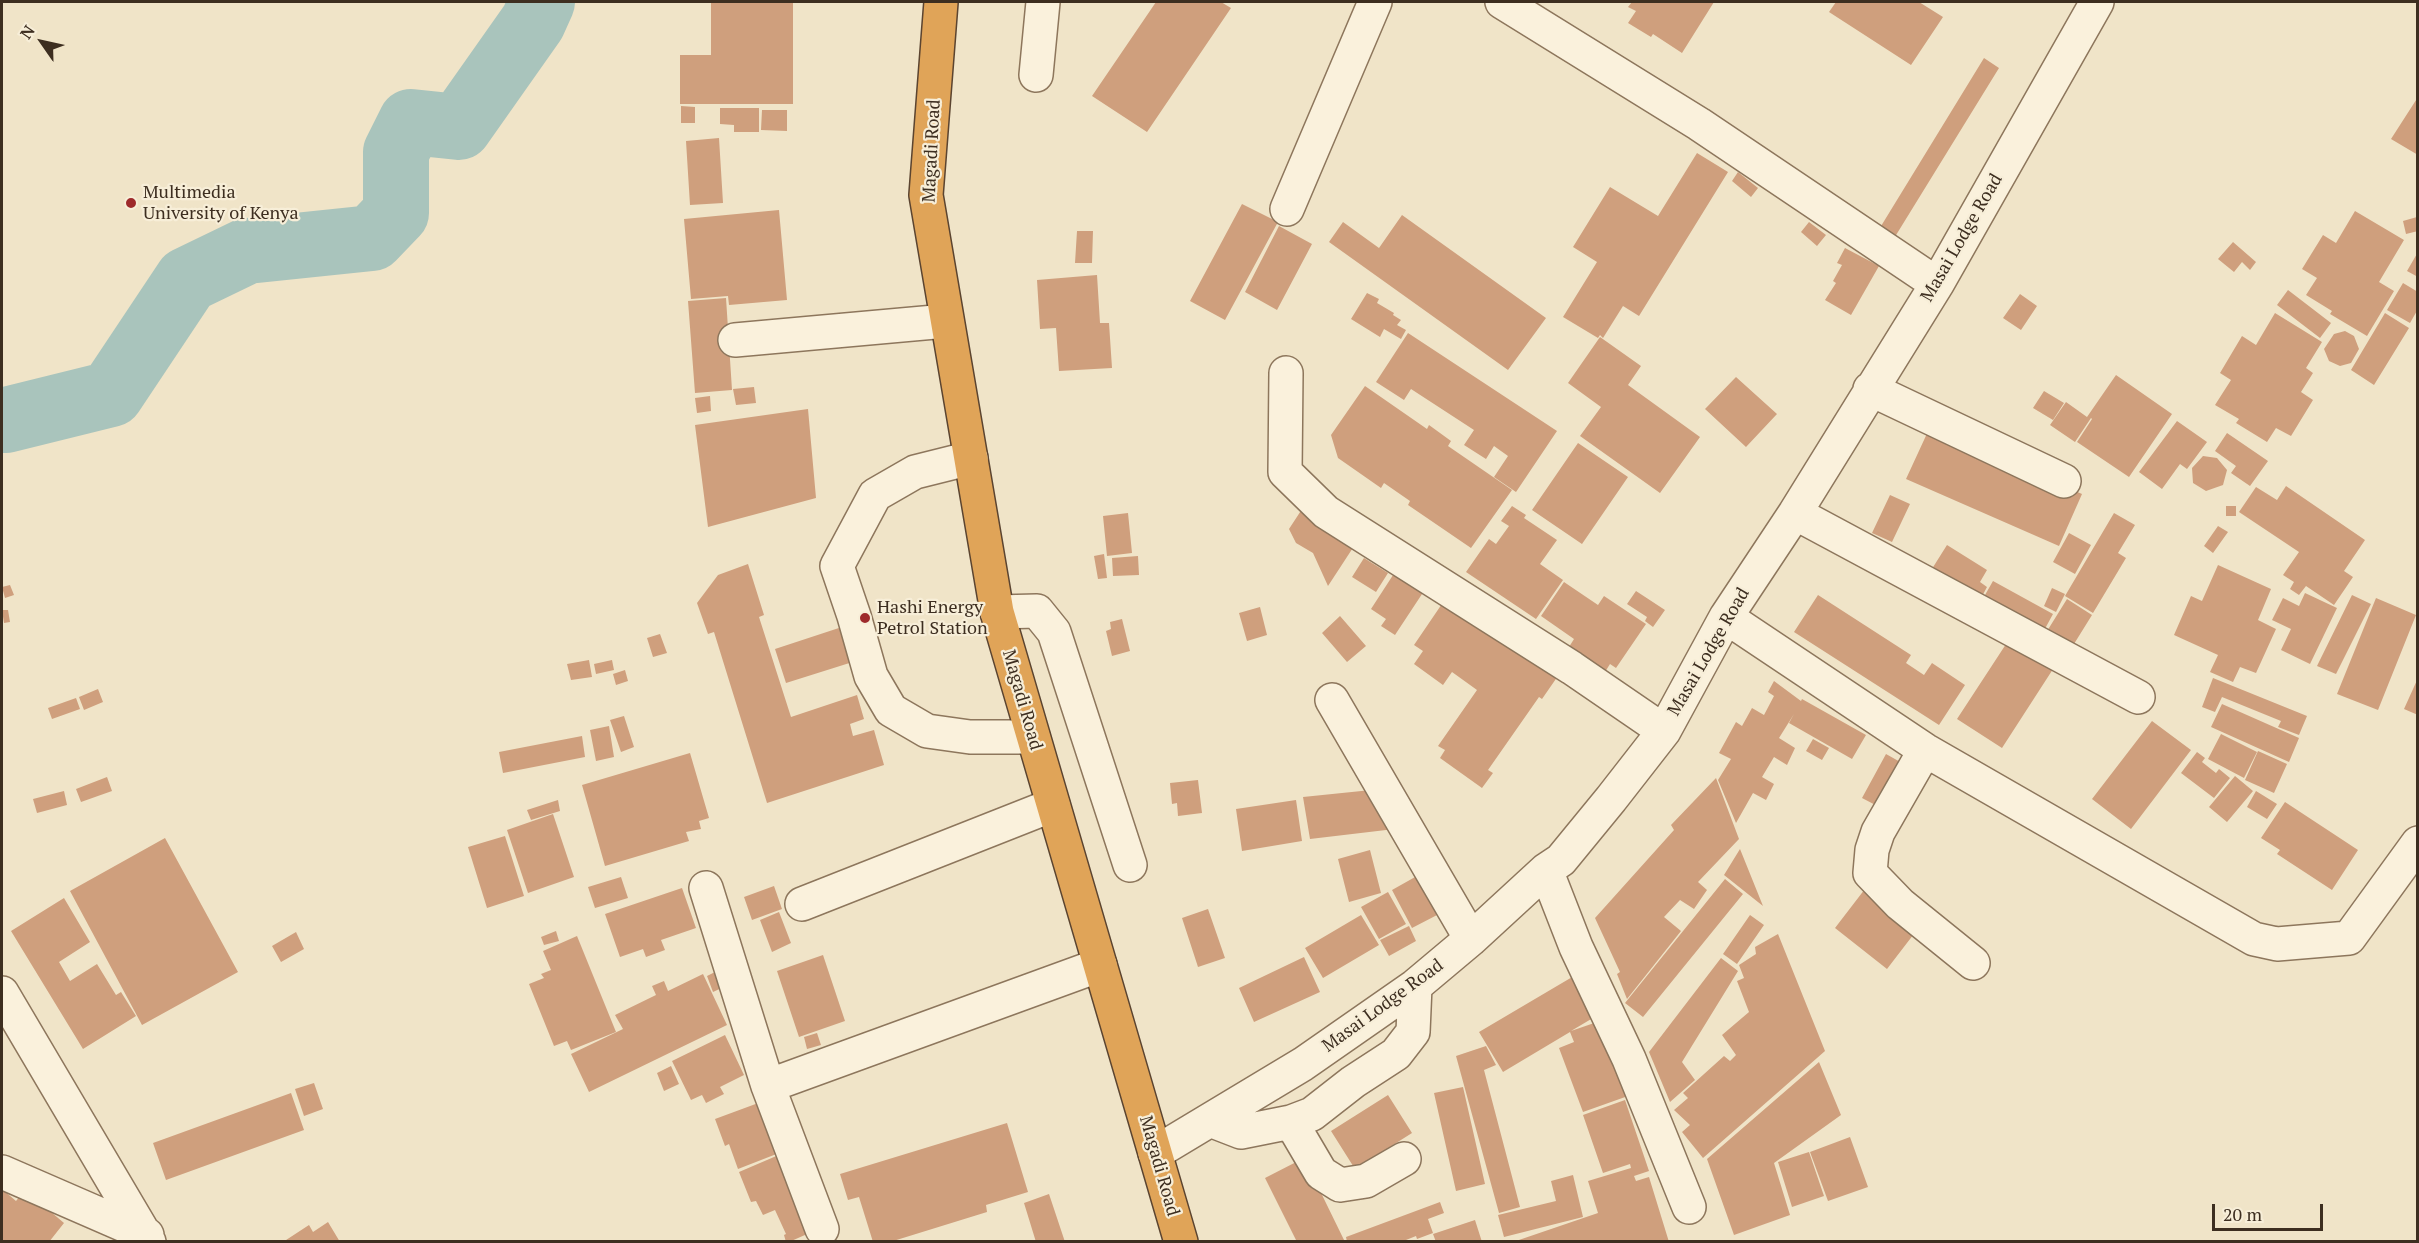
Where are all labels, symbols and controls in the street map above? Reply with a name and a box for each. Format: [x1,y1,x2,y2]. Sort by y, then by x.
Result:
north arrow [12,12,72,72]
text: N [15,21,40,43]
street label: Magadi Road [919,99,945,203]
street label: Masai Lodge Road [1917,170,2007,306]
place label: Multimedia University of Kenya [143,182,298,224]
marker: Multimedia University of Kenya [124,196,138,210]
street label: Masai Lodge Road [1664,584,1754,720]
place label: Hashi Energy Petrol Station [877,597,988,640]
marker: Hashi Energy Petrol Station [858,611,872,625]
street label: Magadi Road [997,647,1047,753]
street label: Masai Lodge Road [1318,955,1448,1057]
street label: Magadi Road [1134,1113,1184,1219]
scale bar [2215,1192,2326,1230]
text: 20 m [2223,1202,2262,1226]

